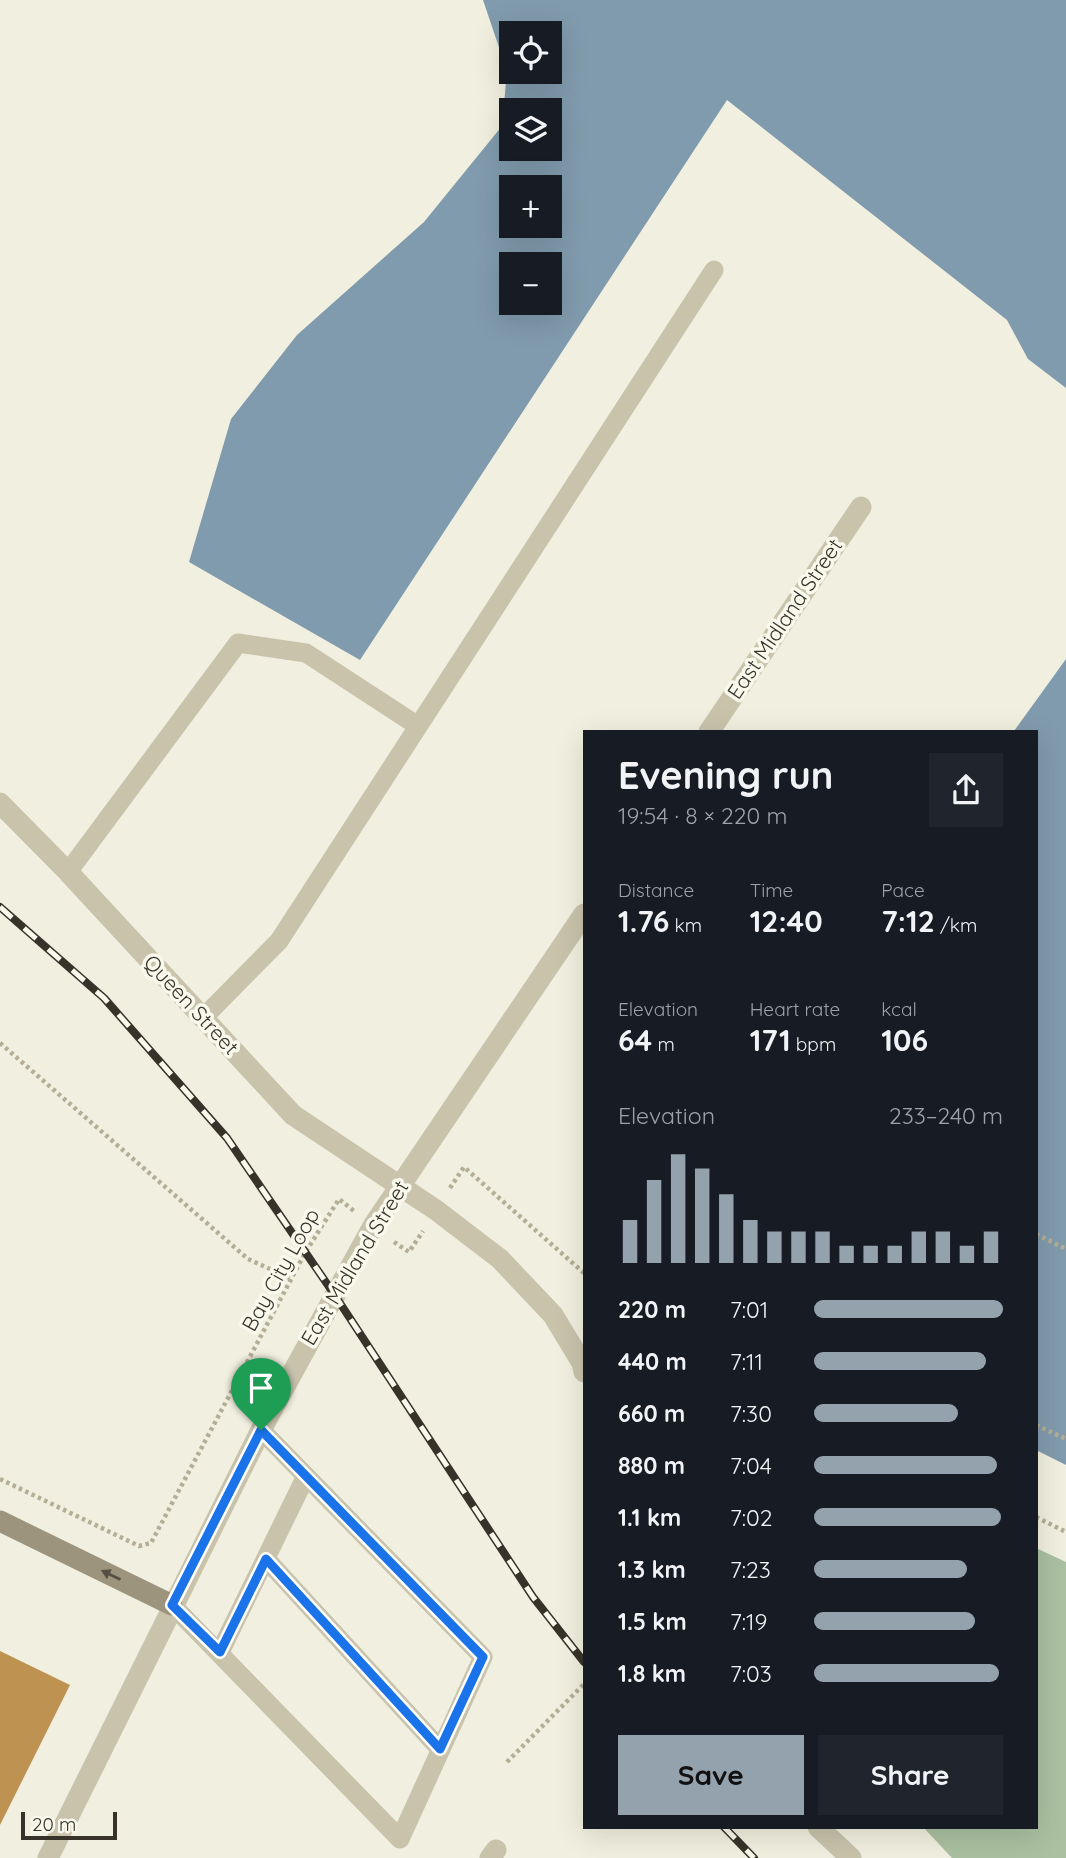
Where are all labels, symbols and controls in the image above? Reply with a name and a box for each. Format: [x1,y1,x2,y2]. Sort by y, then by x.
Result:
map controls [499,21,562,315]
button: locate [499,21,562,84]
button: layers [499,98,562,161]
button: + [499,175,562,238]
button: − [499,252,562,315]
street label: East Midland Street [721,533,847,703]
text: Evening run [618,751,833,799]
button: share [929,753,1003,827]
text: 19:54 · 8 × 220 m [618,801,787,830]
text: Distance [618,878,694,902]
text: Time [750,878,793,902]
text: Pace [881,878,925,902]
text: 1.76 [618,902,669,940]
text: 12:40 [750,902,823,940]
text: 7:12 [881,902,935,940]
text: km [669,913,702,937]
text: /km [935,913,977,937]
street label: Queen Street [139,949,245,1060]
text: Elevation [618,997,698,1021]
text: Heart rate [750,997,840,1021]
text: kcal [881,997,917,1021]
text: 64 [618,1021,652,1059]
text: 171 [750,1021,791,1059]
text: 106 [881,1021,928,1059]
text: m [652,1032,675,1056]
text: bpm [791,1032,836,1056]
text: Elevation [618,1101,715,1130]
text: 233–240 m [889,1101,1003,1130]
street label: East Midland Street [295,1175,414,1350]
street label: Bay City Loop [236,1204,325,1335]
text: 220 m [618,1295,686,1324]
text: 7:01 [730,1295,768,1324]
text: 440 m [618,1347,687,1376]
text: 7:11 [730,1347,763,1376]
pin [231,1358,291,1430]
icon: arrive [242,1369,280,1407]
text: 660 m [618,1399,685,1428]
text: 7:30 [730,1399,772,1428]
text: 880 m [618,1451,685,1480]
text: 7:04 [730,1451,772,1480]
text: 1.1 km [618,1503,681,1532]
text: 7:02 [730,1503,773,1532]
text: 1.3 km [618,1555,686,1584]
text: 7:23 [730,1555,771,1584]
one-way arrow [101,1569,121,1581]
text: 1.5 km [618,1607,687,1636]
text: 7:19 [730,1607,767,1636]
text: 1.8 km [618,1659,686,1688]
text: 7:03 [730,1659,772,1688]
button: Save [618,1735,804,1815]
button: Share [818,1735,1003,1815]
scale bar [21,1809,117,1841]
text: 20 m [32,1812,76,1836]

